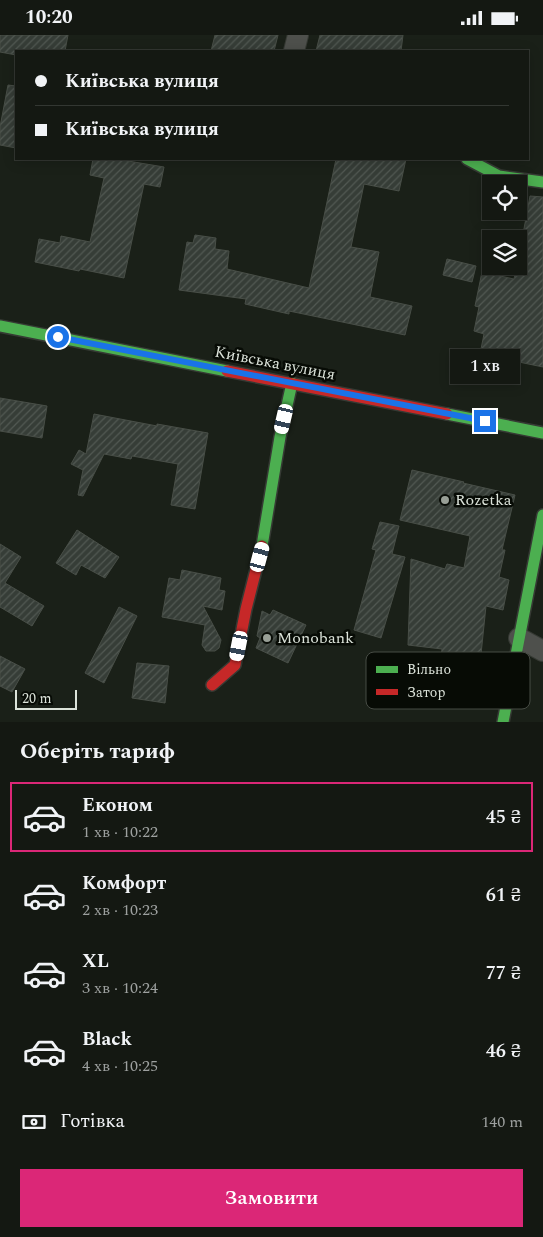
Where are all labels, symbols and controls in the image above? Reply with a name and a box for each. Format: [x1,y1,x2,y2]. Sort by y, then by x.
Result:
text: 10:20 [25,3,73,32]
text: Київська вулиця [65,67,219,96]
text: Київська вулиця [65,115,219,144]
map controls [482,175,527,275]
button: locate [482,175,527,220]
button: layers [482,230,527,275]
route start [47,326,69,348]
street label: Київська вулиця [213,340,337,386]
callout: 1 хв [450,349,520,383]
text: 1 хв [470,354,500,378]
car [273,403,294,435]
route end [474,410,496,432]
place label: Rozetka [455,488,512,512]
marker: Rozetka [439,494,451,506]
car [248,541,271,573]
place label: Monobank [277,626,354,650]
car [228,630,249,662]
marker: Monobank [261,632,273,644]
legend [366,652,530,709]
text: Вільно [407,659,451,680]
text: Затор [407,682,445,703]
scale bar [15,687,78,710]
text: 20 m [22,688,52,709]
text: Оберіть тариф [20,735,175,768]
text: Економ [82,791,153,820]
icon: car [22,795,67,840]
text: 45 ₴ [486,803,521,832]
text: 1 хв · 10:22 [82,820,158,844]
text: Комфорт [82,869,166,898]
icon: car [22,873,67,918]
text: 61 ₴ [486,881,521,910]
text: 2 хв · 10:23 [82,898,158,922]
text: XL [82,947,109,976]
icon: car [22,951,67,996]
text: 77 ₴ [486,959,521,988]
text: 3 хв · 10:24 [82,976,158,1000]
text: Black [82,1025,132,1054]
icon: car [22,1029,67,1074]
text: 46 ₴ [486,1037,521,1066]
text: 4 хв · 10:25 [82,1054,158,1078]
text: Готівка [60,1107,125,1136]
icon: cash [20,1108,48,1136]
text: 140 m [481,1110,523,1134]
button: Замовити [20,1169,523,1227]

